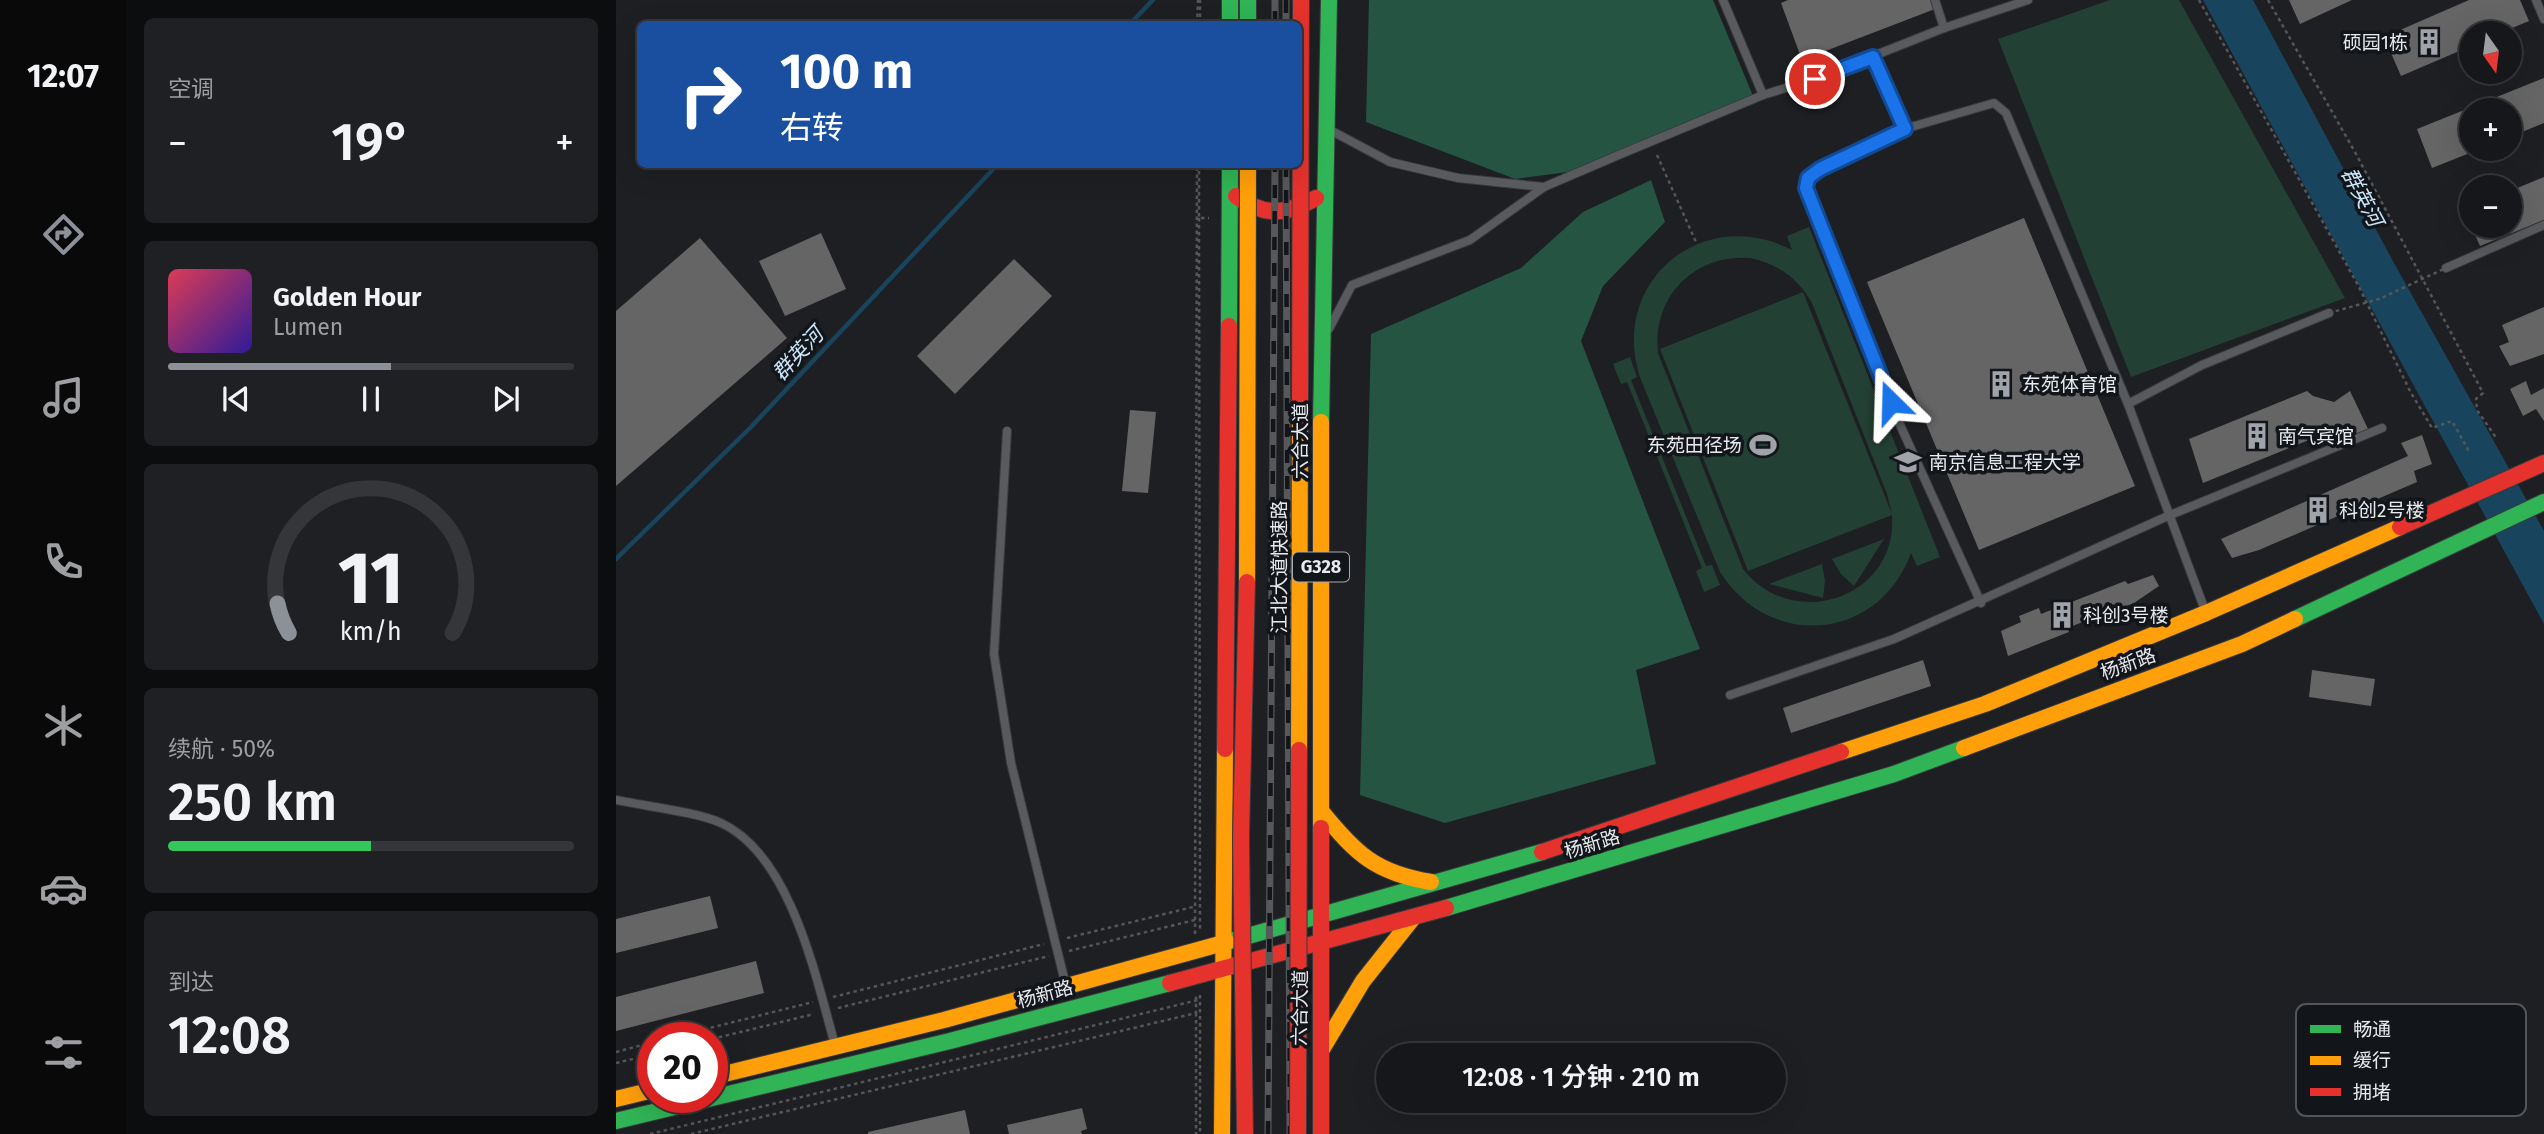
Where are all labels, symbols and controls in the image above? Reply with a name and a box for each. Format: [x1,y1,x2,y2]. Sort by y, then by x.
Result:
north arrow [2459,21,2522,84]
map controls [2459,21,2522,238]
building icon: 硕园1栋 [2414,27,2444,57]
place label: 硕园1栋 [2343,31,2408,54]
text: 100 m [780,42,913,101]
icon: right [665,49,756,140]
pin [1785,49,1845,109]
text: 12:07 [27,57,99,95]
icon: arrive [1796,60,1834,98]
text: 空调 [168,75,214,103]
button: + [2459,98,2522,161]
text: 右转 [780,109,844,147]
text: 19° [331,111,411,174]
text: − [168,120,187,166]
text: + [555,120,574,166]
water label: 群英河 [2336,163,2390,234]
button: − [2459,175,2522,238]
icon: directions [39,210,88,259]
text: Golden Hour [273,282,421,313]
text: Lumen [273,313,343,341]
water label: 群英河 [767,319,832,386]
position arrow [1854,365,1928,439]
building icon: 东苑体育馆 [1986,369,2016,399]
icon: music [39,373,88,422]
place label: 东苑体育馆 [2022,373,2117,396]
icon: previous [217,380,255,418]
icon: pause [352,380,390,418]
icon: next [487,380,525,418]
street label: 六合大道 [1289,403,1312,479]
building icon: 南气宾馆 [2242,421,2272,451]
place label: 南气宾馆 [2278,425,2354,448]
sports icon: 东苑田径场 [1748,430,1778,460]
place label: 东苑田径场 [1647,434,1742,457]
school or university icon: 南京信息工程大学 [1893,447,1923,477]
place label: 南京信息工程大学 [1929,451,2081,474]
building icon: 科创2号楼 [2303,495,2333,525]
place label: 科创2号楼 [2339,499,2424,522]
street label: 江北大道快速路 [1268,500,1291,634]
text: 11 [338,535,404,622]
icon: phone [39,537,88,586]
road number: G328 [1293,552,1349,582]
building icon: 科创3号楼 [2047,600,2077,630]
place label: 科创3号楼 [2083,604,2168,627]
text: km/h [340,617,402,647]
street label: 杨新路 [2097,643,2159,685]
icon: climate [39,701,88,750]
text: 续航 · 50% [168,735,275,763]
text: 250 km [168,771,337,834]
street label: 杨新路 [1561,825,1623,863]
icon: car [39,864,88,913]
text: 到达 [168,968,214,996]
street label: 六合大道 [1288,970,1312,1046]
street label: 杨新路 [1014,976,1076,1012]
text: 12:08 [168,1004,291,1067]
legend [2296,1004,2526,1116]
text: 畅通 [2353,1018,2391,1041]
speed limit sign: 20 [637,1022,728,1113]
icon: filters [39,1028,88,1077]
text: 缓行 [2353,1049,2391,1072]
text: 12:08 · 1 分钟 · 210 m [1462,1062,1700,1093]
text: 拥堵 [2353,1081,2391,1104]

